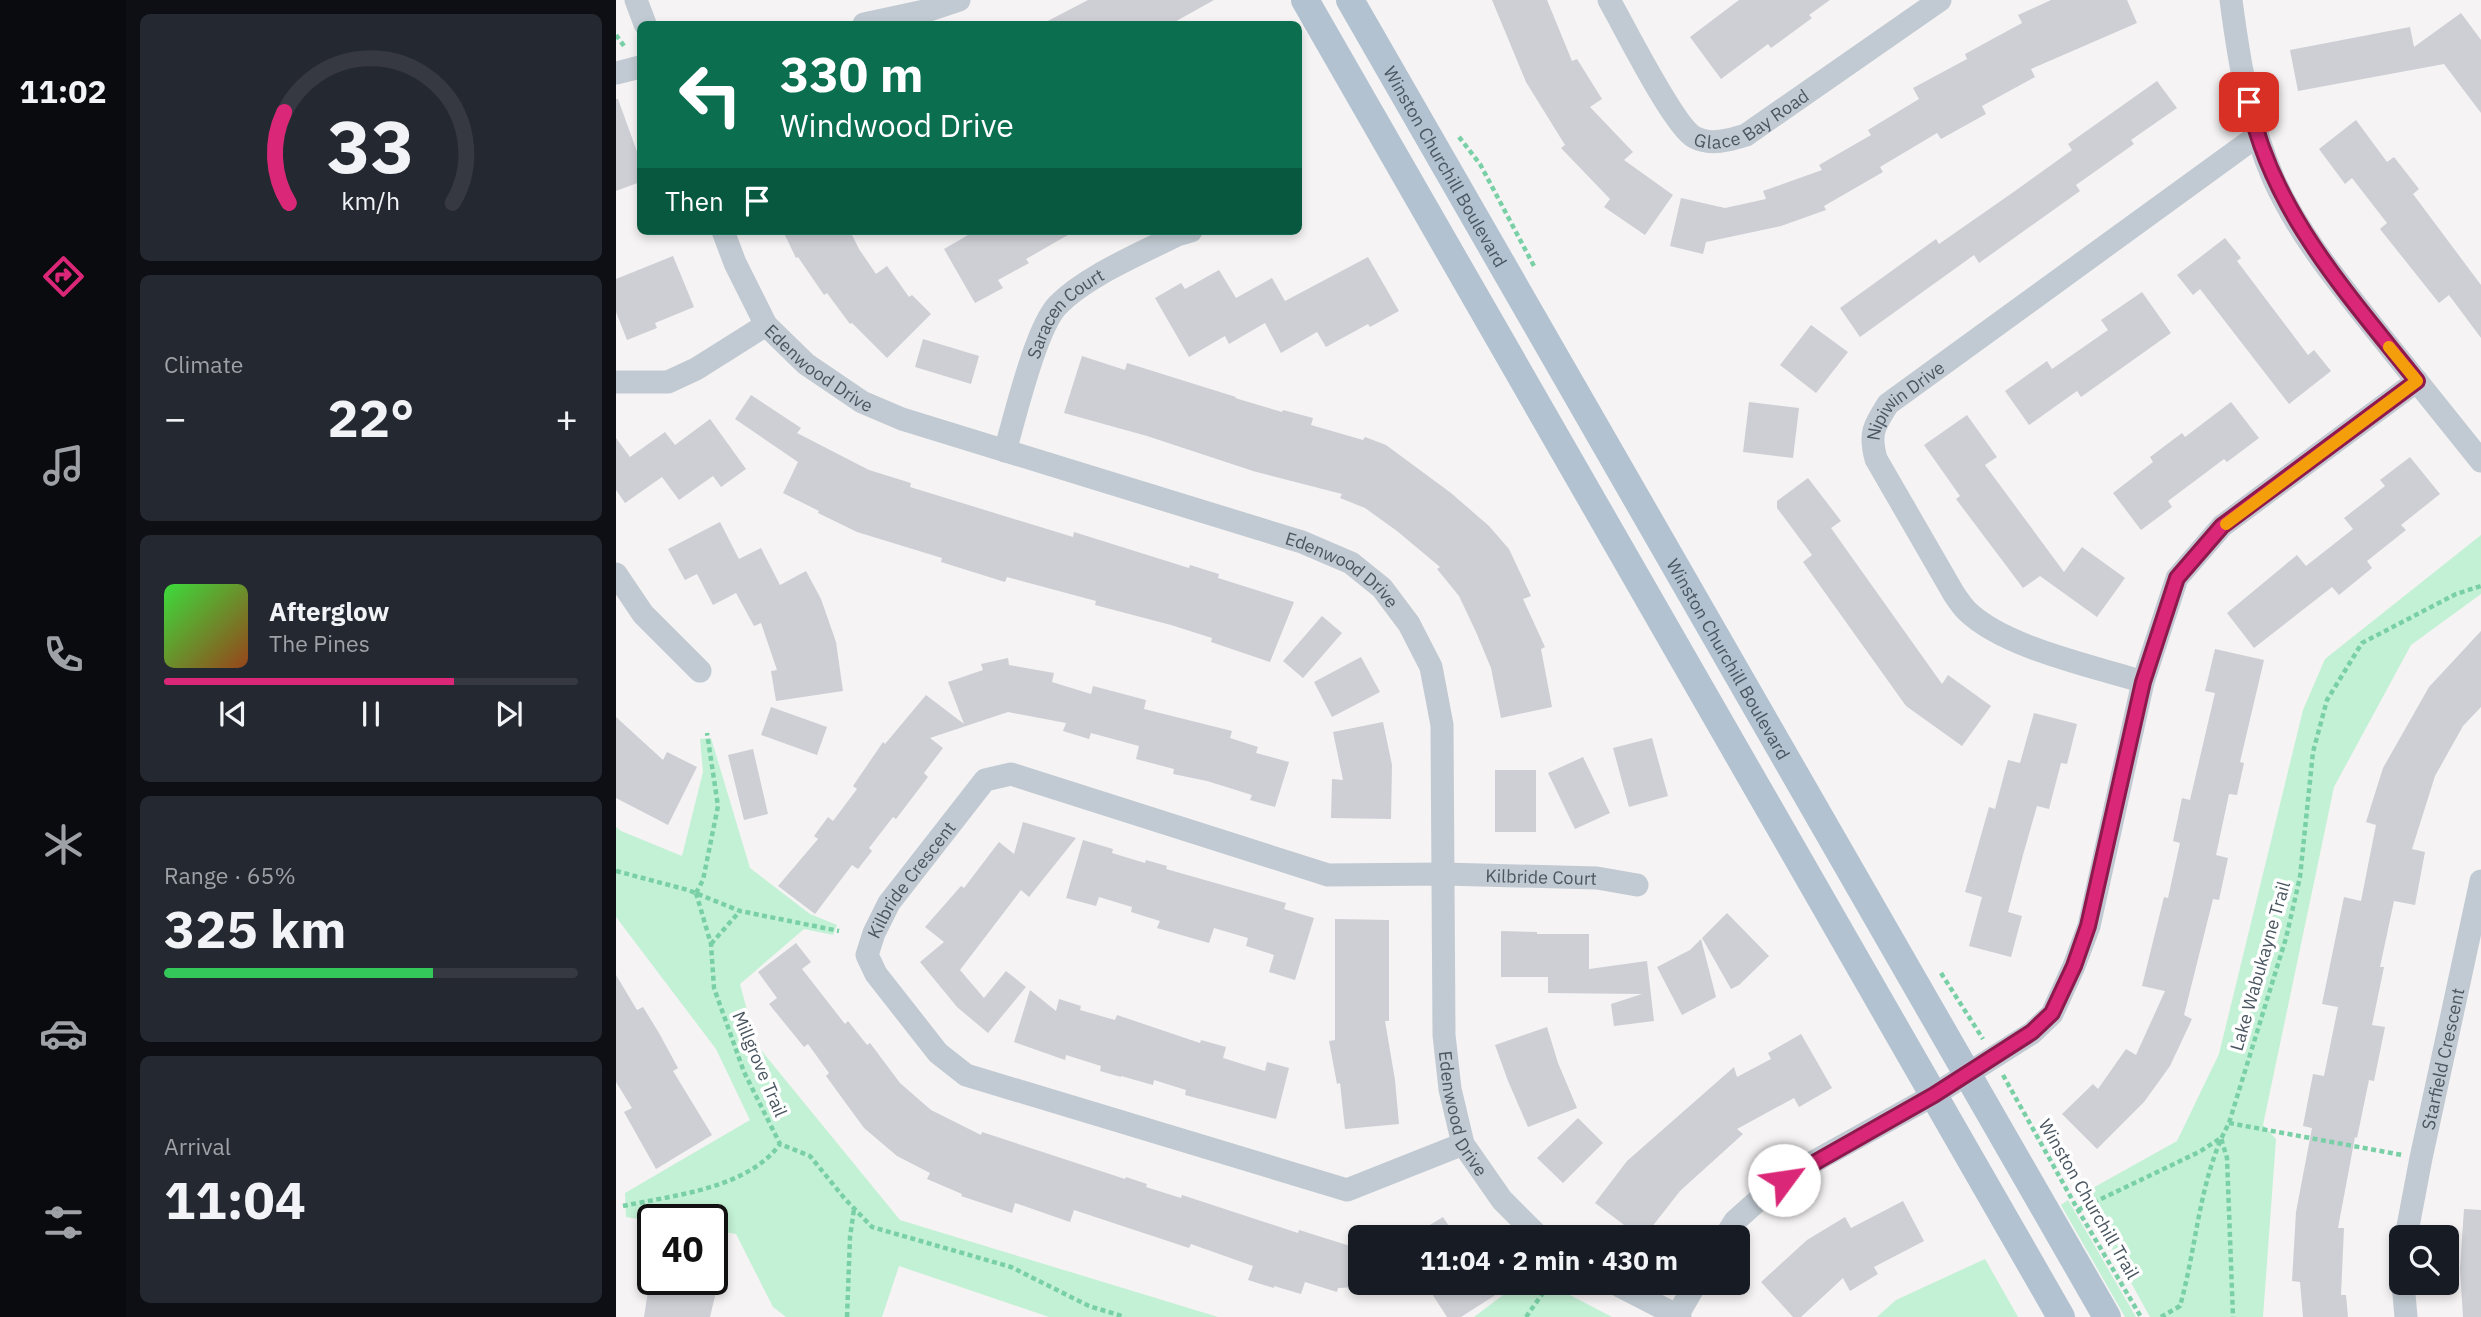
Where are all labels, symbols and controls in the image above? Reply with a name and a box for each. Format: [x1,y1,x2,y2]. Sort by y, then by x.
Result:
text: 330 m [780,42,924,105]
icon: left [665,49,756,140]
street label: Winston Churchill Boulevard [1379,62,1513,271]
text: 11:02 [19,70,107,112]
pin [2219,72,2279,132]
icon: arrive [2230,83,2268,121]
street label: Glace Bay Road [1691,84,1813,153]
text: 33 [327,99,415,194]
text: Windwood Drive [780,104,1014,146]
icon: arrive [738,182,776,220]
text: km/h [342,184,400,217]
text: Then [665,184,724,218]
icon: directions [39,252,88,301]
street label: Saracen Court [1021,263,1108,362]
street label: Edenwood Drive [760,319,876,417]
text: Climate [164,349,243,379]
street label: Nipiwin Drive [1861,355,1949,442]
text: 22° [328,384,414,451]
text: − [164,393,187,442]
text: + [555,393,578,442]
icon: music [39,441,88,490]
street label: Edenwood Drive [1283,526,1404,612]
street label: Winston Churchill Boulevard [1662,554,1796,764]
text: Afterglow [269,594,389,628]
text: The Pines [269,628,370,658]
icon: phone [39,630,88,679]
icon: previous [214,695,252,733]
icon: pause [352,695,390,733]
icon: next [490,695,528,733]
street label: Kilbride Crescent [862,816,960,942]
icon: climate [39,820,88,869]
text: Range · 65% [164,860,296,890]
street label: Kilbride Court [1485,864,1597,889]
street label: Lake Wabukayne Trail [2225,878,2295,1053]
text: 325 km [164,895,346,962]
street label: Starfield Crescent [2416,986,2469,1132]
street label: Millgrove Trail [727,1008,793,1120]
icon: car [39,1009,88,1058]
street label: Edenwood Drive [1434,1050,1493,1180]
street label: Winston Churchill Trail [2034,1115,2144,1283]
text: Arrival [164,1131,231,1161]
position arrow [1747,1143,1821,1217]
text: 11:04 [164,1166,306,1233]
icon: filters [39,1198,88,1247]
speed limit sign: 40 [637,1204,728,1295]
map controls [2389,1225,2459,1295]
button: search [2389,1225,2459,1295]
text: 11:04 · 2 min · 430 m [1420,1243,1678,1277]

